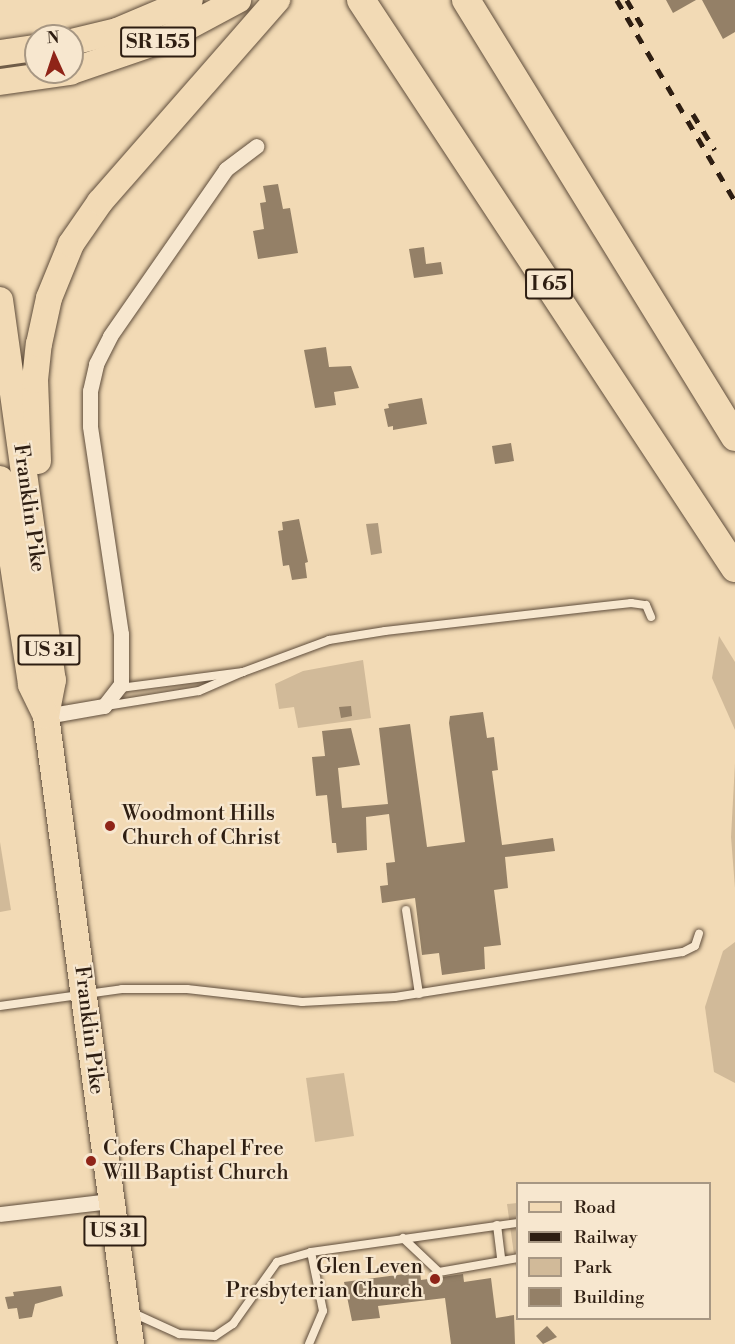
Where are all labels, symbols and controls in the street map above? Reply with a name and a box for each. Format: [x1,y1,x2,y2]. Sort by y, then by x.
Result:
north arrow [24,24,84,84]
road number: SR 155 [119,25,197,59]
text: N [46,28,60,48]
road number: I 65 [525,267,573,301]
street label: Franklin Pike [8,442,50,574]
road number: US 31 [16,633,82,667]
place label: Woodmont Hills Church of Christ [122,801,281,851]
marker: Woodmont Hills Church of Christ [103,819,117,833]
street label: Franklin Pike [69,964,109,1096]
place label: Cofers Chapel Free Will Baptist Church [103,1136,289,1186]
marker: Cofers Chapel Free Will Baptist Church [84,1154,98,1168]
legend [516,1182,711,1320]
text: Road [574,1196,616,1219]
road number: US 31 [82,1214,148,1248]
text: Railway [574,1226,637,1249]
place label: Glen Leven Presbyterian Church [226,1254,423,1304]
text: Park [574,1256,611,1279]
marker: Glen Leven Presbyterian Church [428,1272,442,1286]
text: Building [574,1286,644,1309]

